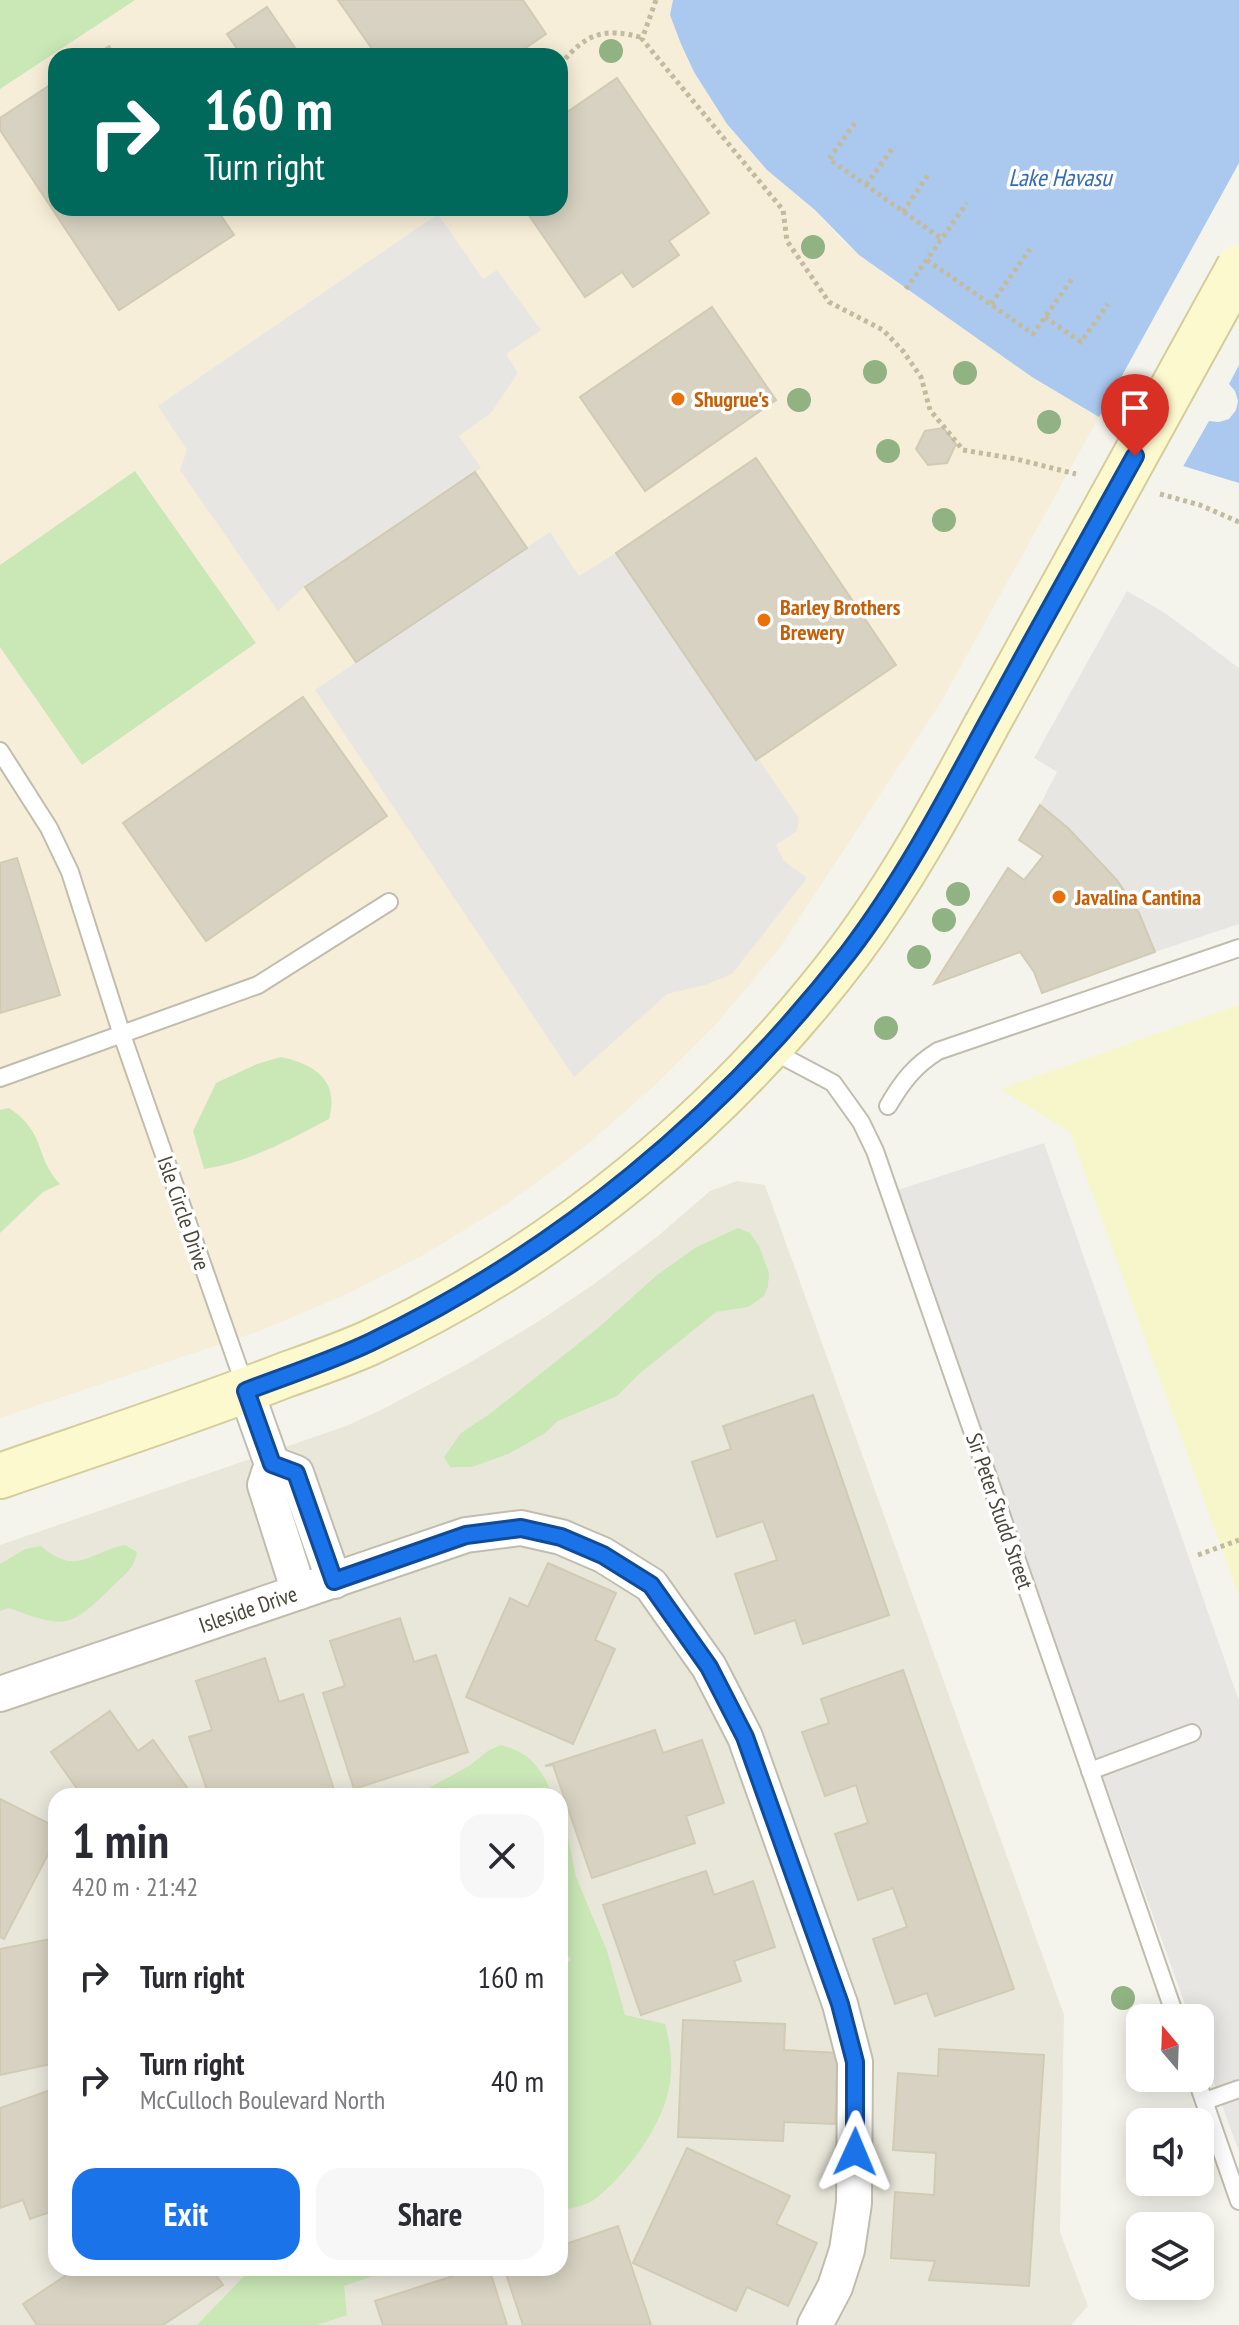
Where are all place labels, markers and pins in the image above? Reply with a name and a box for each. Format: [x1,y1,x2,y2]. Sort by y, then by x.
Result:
pin [1101,374,1169,456]
place label: Shugrue's [694,385,769,413]
marker: Shugrue's [669,390,687,408]
place label: Barley Brothers Brewery [780,593,901,646]
marker: Barley Brothers Brewery [755,611,773,629]
place label: Javalina Cantina [1074,883,1201,911]
marker: Javalina Cantina [1050,888,1068,906]

